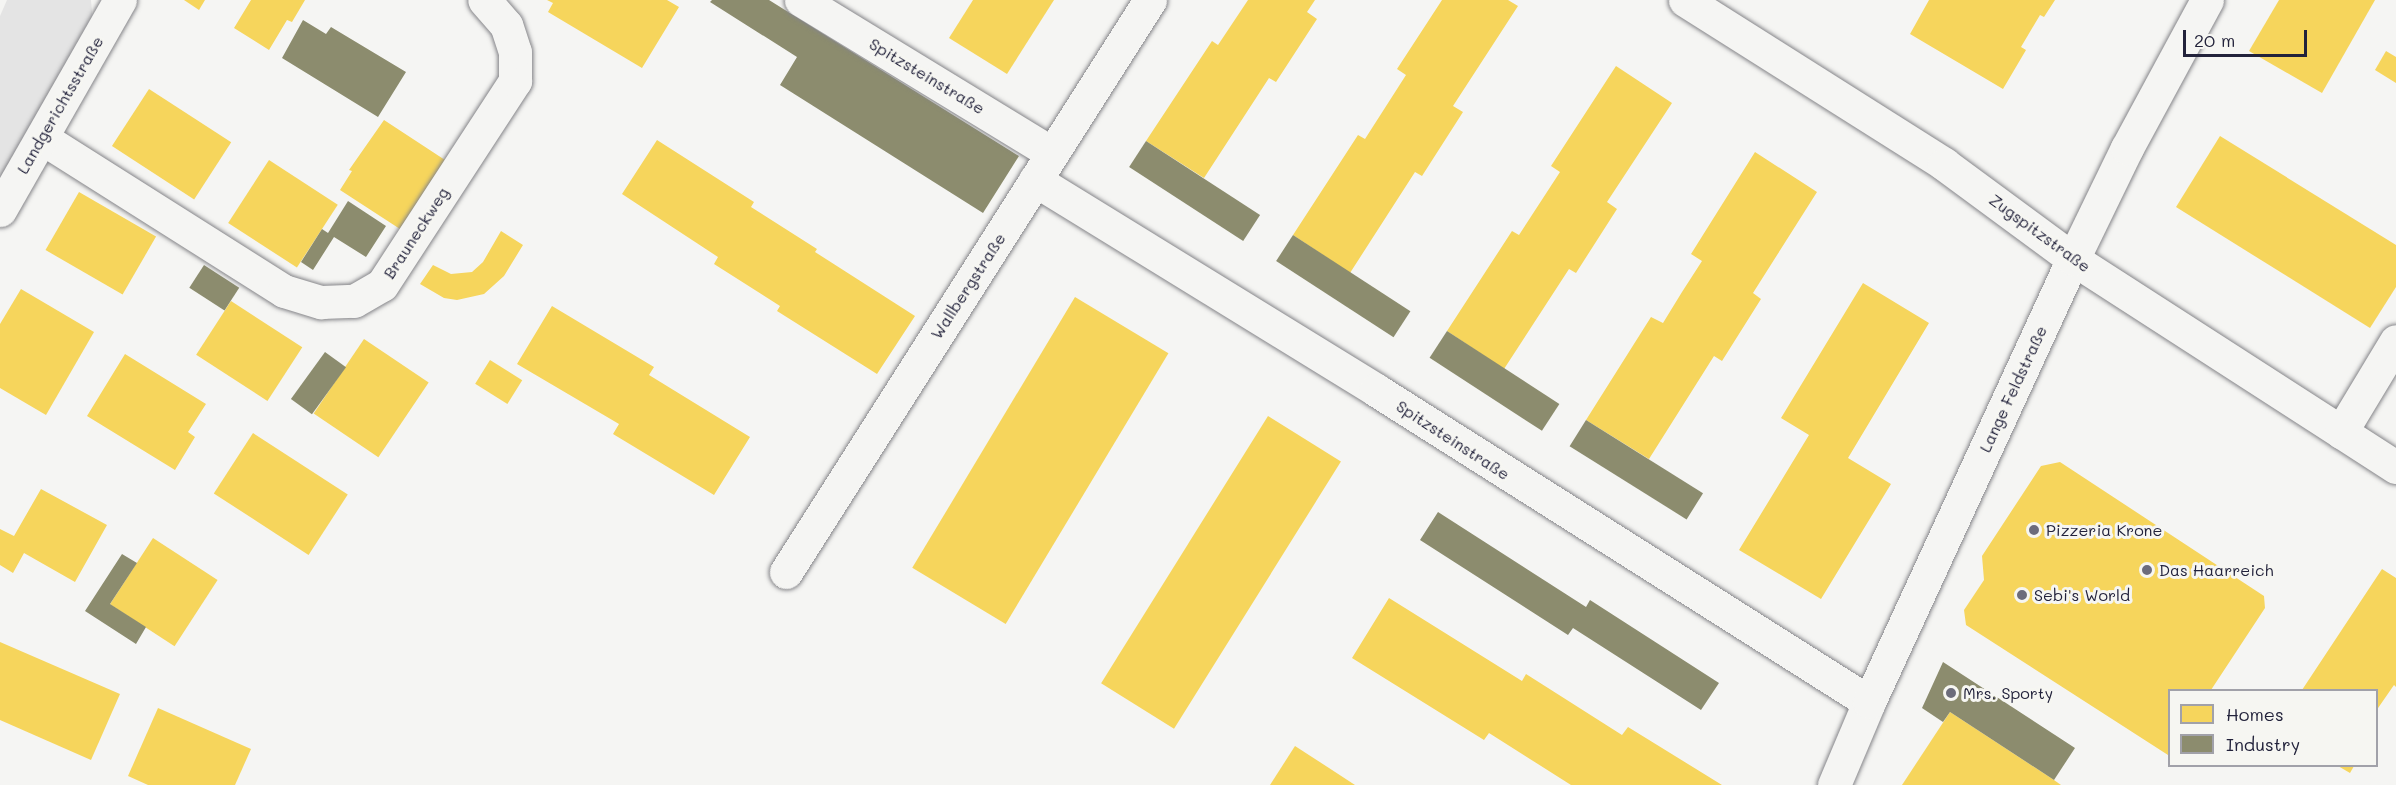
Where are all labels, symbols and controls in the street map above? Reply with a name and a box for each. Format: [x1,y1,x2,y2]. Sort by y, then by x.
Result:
scale bar [2186,18,2310,56]
text: 20 m [2194,28,2235,52]
street label: Landgerichtsstraße [13,33,107,177]
street label: Spitzsteinstraße [866,34,988,118]
street label: Brauneckweg [379,184,453,282]
street label: Zugspitzstraße [1986,190,2094,276]
street label: Wallbergstraße [927,229,1009,343]
street label: Lange Feldstraße [1975,323,2051,455]
street label: Spitzsteinstraße [1393,396,1513,484]
place label: Pizzeria Krone [2046,520,2162,540]
marker: Pizzeria Krone [2027,523,2041,537]
place label: Das Haarreich [2159,560,2273,580]
marker: Das Haarreich [2140,563,2154,577]
place label: Sebi's World [2034,585,2130,605]
marker: Sebi's World [2015,588,2029,602]
place label: Mrs. Sporty [1963,683,2053,703]
marker: Mrs. Sporty [1944,686,1958,700]
legend [2168,689,2378,767]
text: Homes [2226,702,2284,726]
text: Industry [2226,732,2300,756]

